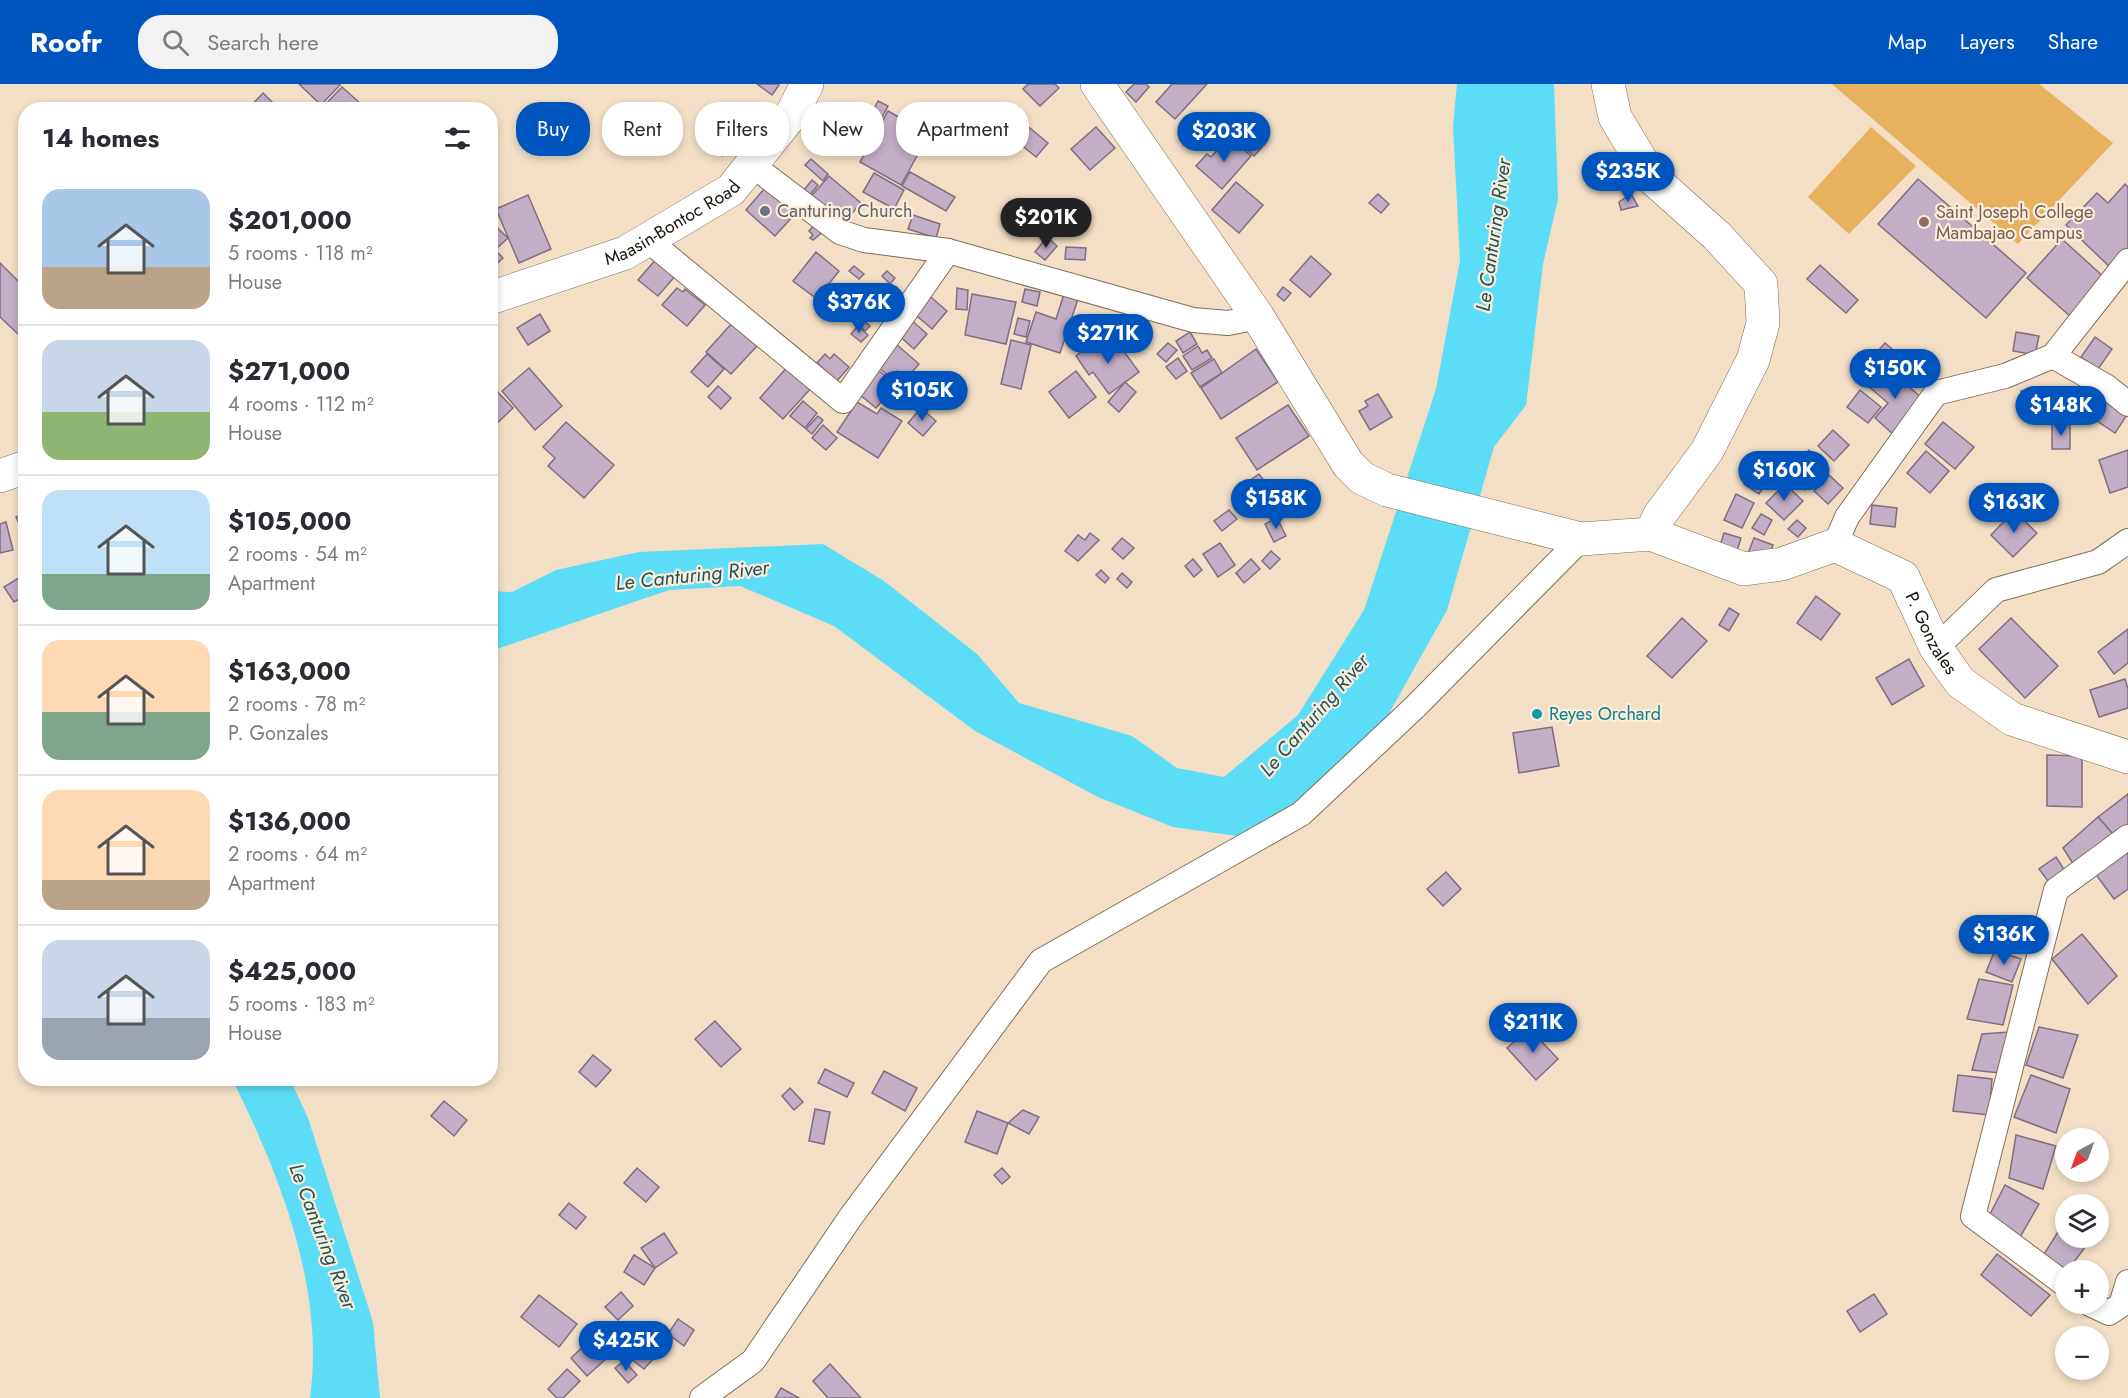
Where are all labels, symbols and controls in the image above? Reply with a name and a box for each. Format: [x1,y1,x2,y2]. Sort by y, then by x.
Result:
search box [138,15,558,69]
text: Roofr [30,22,102,63]
icon: search [159,26,192,59]
text: Search here [207,26,319,58]
text: Map [1888,27,1927,57]
text: Layers [1960,27,2015,57]
text: Share [2048,27,2098,57]
chip: Buy [516,102,590,156]
chip: Rent [602,102,683,156]
chip: Filters [695,102,789,156]
chip: New [801,102,884,156]
chip: Apartment [896,102,1029,156]
pin: $203K [1182,112,1266,163]
text: $203K [1191,117,1257,146]
text: 14 homes [42,119,159,157]
icon: filters [441,122,474,155]
pin: $235K [1586,152,1670,203]
water label: Le Canturing River [1468,156,1519,313]
text: $235K [1596,157,1660,186]
street label: Maasin-Bontoc Road [601,175,747,272]
place label: Canturing Church [777,198,912,224]
pin: $201K [1004,198,1088,249]
place label: Saint Joseph College Mambajao Campus [1936,199,2093,246]
text: $201,000 [228,201,352,239]
text: $201K [1015,203,1077,232]
marker: Canturing Church [758,204,772,218]
icon: home [90,213,162,285]
marker: Saint Joseph College Mambajao Campus [1917,215,1931,229]
text: 5 rooms · 118 m² [228,239,373,268]
text: House [228,268,282,297]
pin: $376K [817,283,901,334]
text: $376K [827,288,891,317]
pin: $271K [1066,314,1150,365]
text: $271K [1077,319,1139,348]
pin: $150K [1853,349,1937,400]
text: $271,000 [228,352,350,390]
text: $150K [1864,354,1926,383]
icon: home [90,364,162,436]
pin: $105K [880,371,964,422]
text: $105K [891,376,953,405]
pin: $148K [2019,386,2103,437]
text: 4 rooms · 112 m² [228,390,374,419]
text: $148K [2029,391,2093,420]
text: House [228,419,282,448]
pin: $160K [1742,451,1826,502]
text: $160K [1752,456,1816,485]
pin: $158K [1234,479,1318,530]
pin: $163K [1972,483,2056,534]
text: $158K [1245,484,1307,513]
text: $163K [1983,488,2045,517]
text: $105,000 [228,502,351,540]
icon: home [90,514,162,586]
text: 2 rooms · 54 m² [228,540,367,569]
water label: Le Canturing River [614,553,771,598]
text: Apartment [228,569,315,598]
street label: P. Gonzales [1899,588,1964,680]
water label: Le Canturing River [1253,647,1377,783]
text: $163,000 [228,652,351,690]
icon: home [90,664,162,736]
text: 2 rooms · 78 m² [228,690,365,719]
place label: Reyes Orchard [1549,701,1661,727]
marker: Reyes Orchard [1530,707,1544,721]
text: P. Gonzales [228,719,328,748]
text: $136,000 [228,802,351,840]
icon: home [90,814,162,886]
text: 2 rooms · 64 m² [228,840,367,869]
text: Apartment [228,869,315,898]
pin: $136K [1962,915,2046,966]
text: $136K [1973,920,2035,949]
text: $425,000 [228,952,356,990]
icon: home [90,964,162,1036]
text: 5 rooms · 183 m² [228,990,375,1019]
pin: $211K [1491,1003,1575,1054]
text: $211K [1503,1008,1563,1037]
text: House [228,1019,282,1048]
north arrow [2055,1128,2109,1182]
map controls [2055,1128,2109,1380]
water label: Le Canturing River [281,1159,364,1314]
button: layers [2055,1194,2109,1248]
button: + [2055,1260,2109,1314]
pin: $425K [584,1321,668,1372]
text: $425K [593,1326,659,1355]
button: − [2055,1326,2109,1380]

